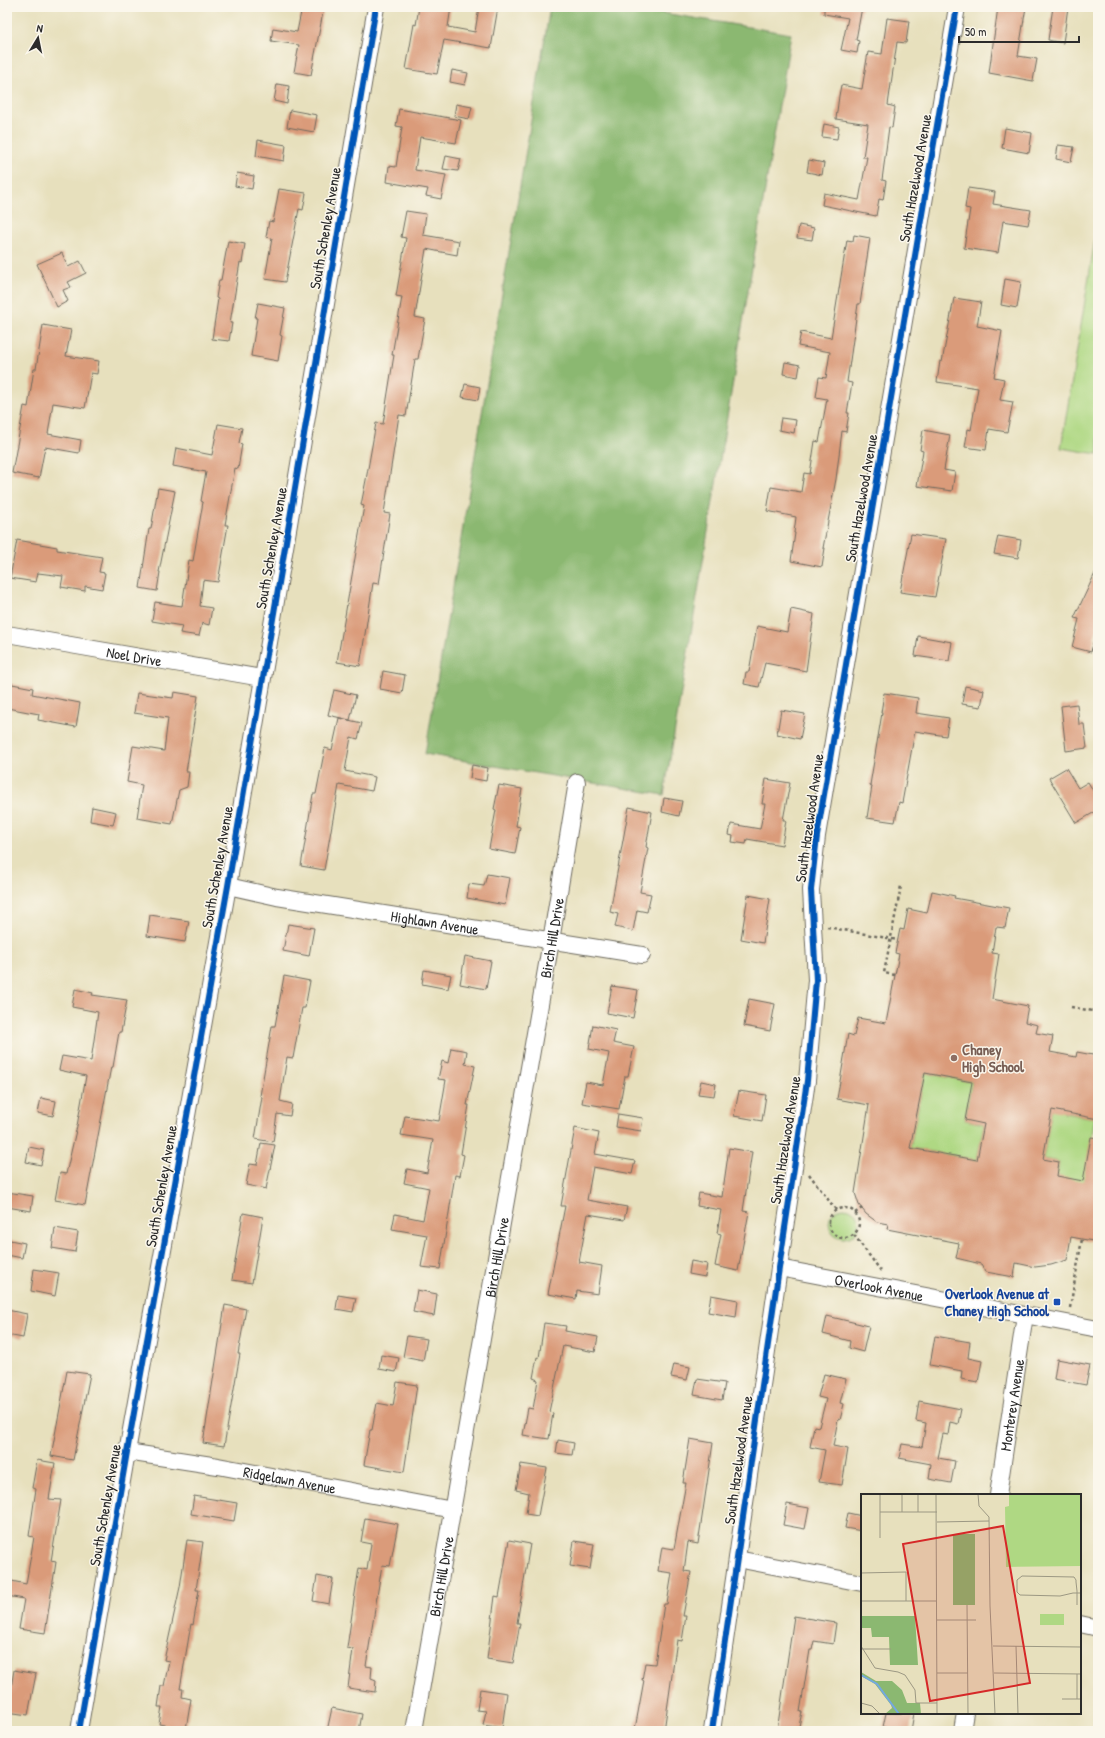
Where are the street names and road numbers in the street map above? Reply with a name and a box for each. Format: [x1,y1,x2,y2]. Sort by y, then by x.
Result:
street label: South Hazelwood Avenue [893,112,937,244]
street label: South Schenley Avenue [304,165,346,291]
street label: South Hazelwood Avenue [839,432,883,564]
street label: South Schenley Avenue [250,485,292,611]
street label: Noel Drive [105,641,163,671]
street label: South Hazelwood Avenue [790,752,828,884]
street label: South Schenley Avenue [196,804,238,930]
street label: Birch Hill Drive [534,896,568,980]
street label: Highlawn Avenue [389,905,480,939]
street label: South Hazelwood Avenue [765,1074,806,1206]
street label: South Schenley Avenue [140,1123,182,1249]
street label: Birch Hill Drive [479,1215,513,1299]
street label: Overlook Avenue [833,1268,925,1306]
street label: Monterey Avenue [994,1358,1029,1452]
street label: South Hazelwood Avenue [719,1394,757,1526]
street label: South Schenley Avenue [84,1442,126,1568]
street label: Ridgelawn Avenue [242,1460,338,1498]
street label: Birch Hill Drive [424,1535,458,1618]

